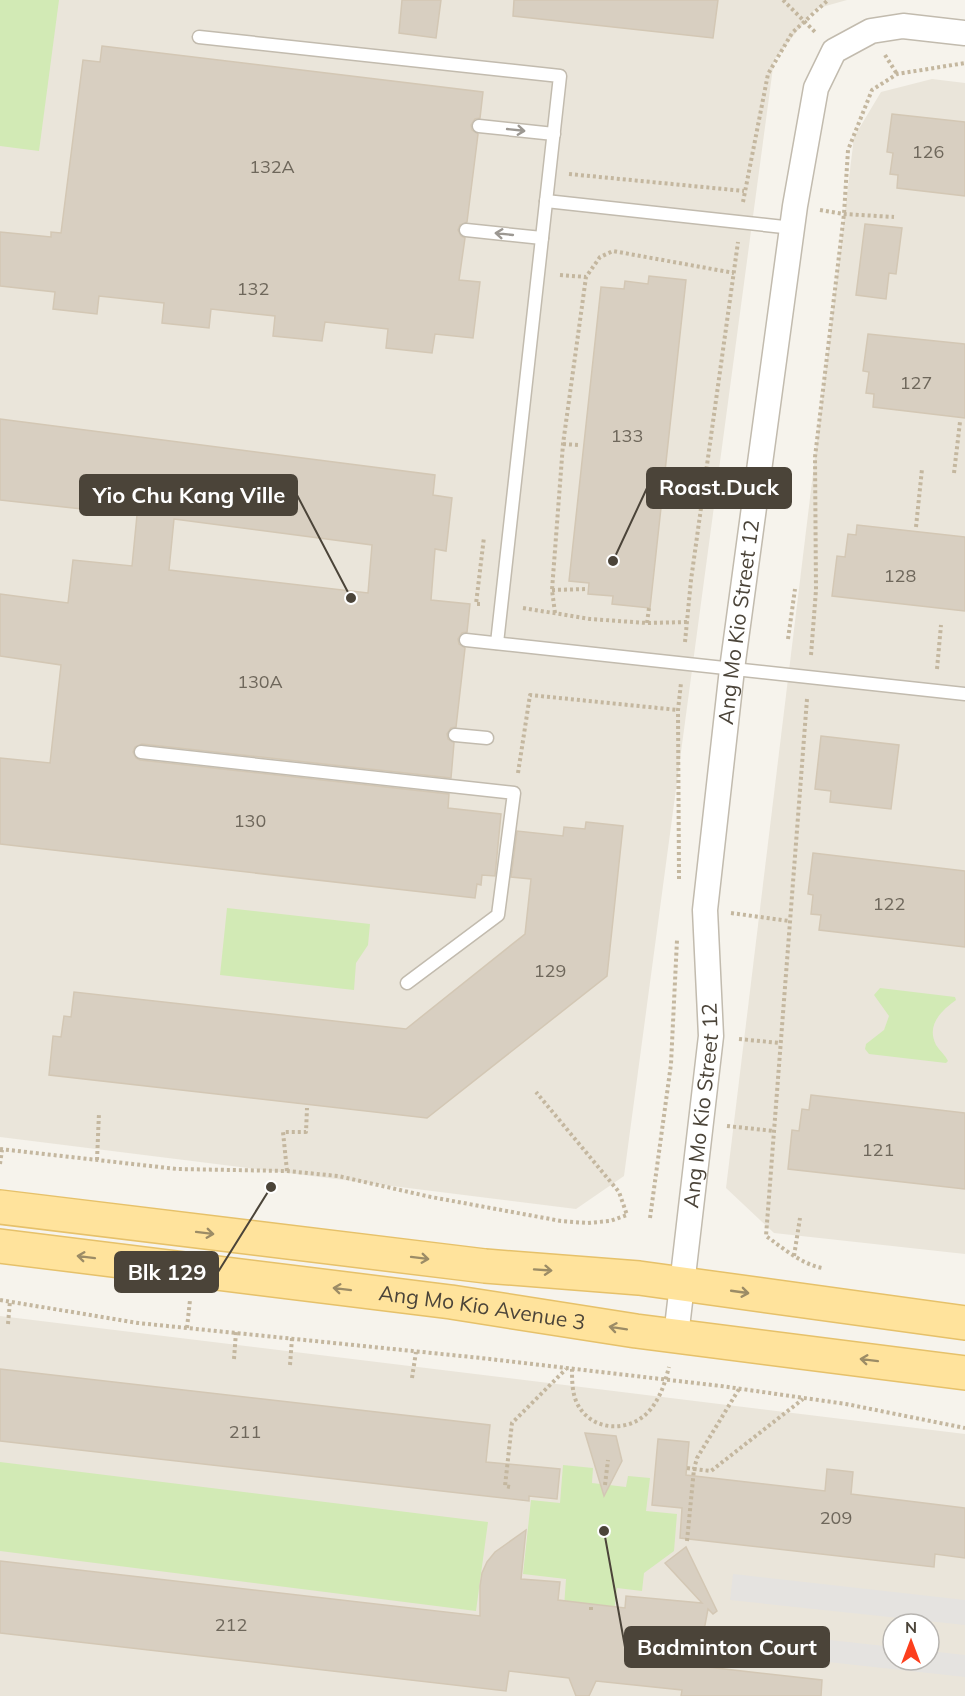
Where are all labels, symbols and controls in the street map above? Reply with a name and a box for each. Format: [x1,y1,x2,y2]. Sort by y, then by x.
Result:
one-way arrow [506,125,526,136]
house number: 126 [912,140,944,163]
house number: 132A [249,155,295,178]
one-way arrow [494,228,514,239]
house number: 132 [237,277,269,300]
house number: 127 [900,371,932,394]
house number: 133 [611,424,643,447]
callout: Roast.Duck [647,468,791,508]
text: Roast.Duck [659,473,780,501]
callout: Yio Chu Kang Ville [80,475,297,515]
text: Yio Chu Kang Ville [92,481,285,509]
street label: Ang Mo Kio Street 12 [712,518,764,726]
house number: 128 [884,564,916,587]
house number: 130A [237,670,283,693]
house number: 130 [234,809,266,832]
house number: 122 [873,892,905,915]
house number: 129 [534,959,566,982]
street label: Ang Mo Kio Street 12 [677,1002,723,1209]
house number: 121 [862,1138,894,1161]
one-way arrow [195,1227,214,1238]
one-way arrow [76,1251,96,1262]
callout: Blk 129 [115,1252,218,1292]
one-way arrow [409,1253,429,1264]
text: Blk 129 [128,1258,206,1286]
one-way arrow [532,1265,552,1276]
street label: Ang Mo Kio Avenue 3 [377,1279,587,1335]
one-way arrow [332,1283,352,1294]
one-way arrow [729,1287,749,1298]
one-way arrow [609,1322,628,1333]
one-way arrow [860,1355,880,1366]
house number: 211 [229,1420,261,1443]
house number: 209 [820,1506,852,1529]
north arrow [881,1612,941,1672]
house number: 212 [215,1613,247,1636]
text: N [905,1617,917,1637]
callout: Badminton Court [625,1627,829,1667]
text: Badminton Court [637,1633,817,1661]

